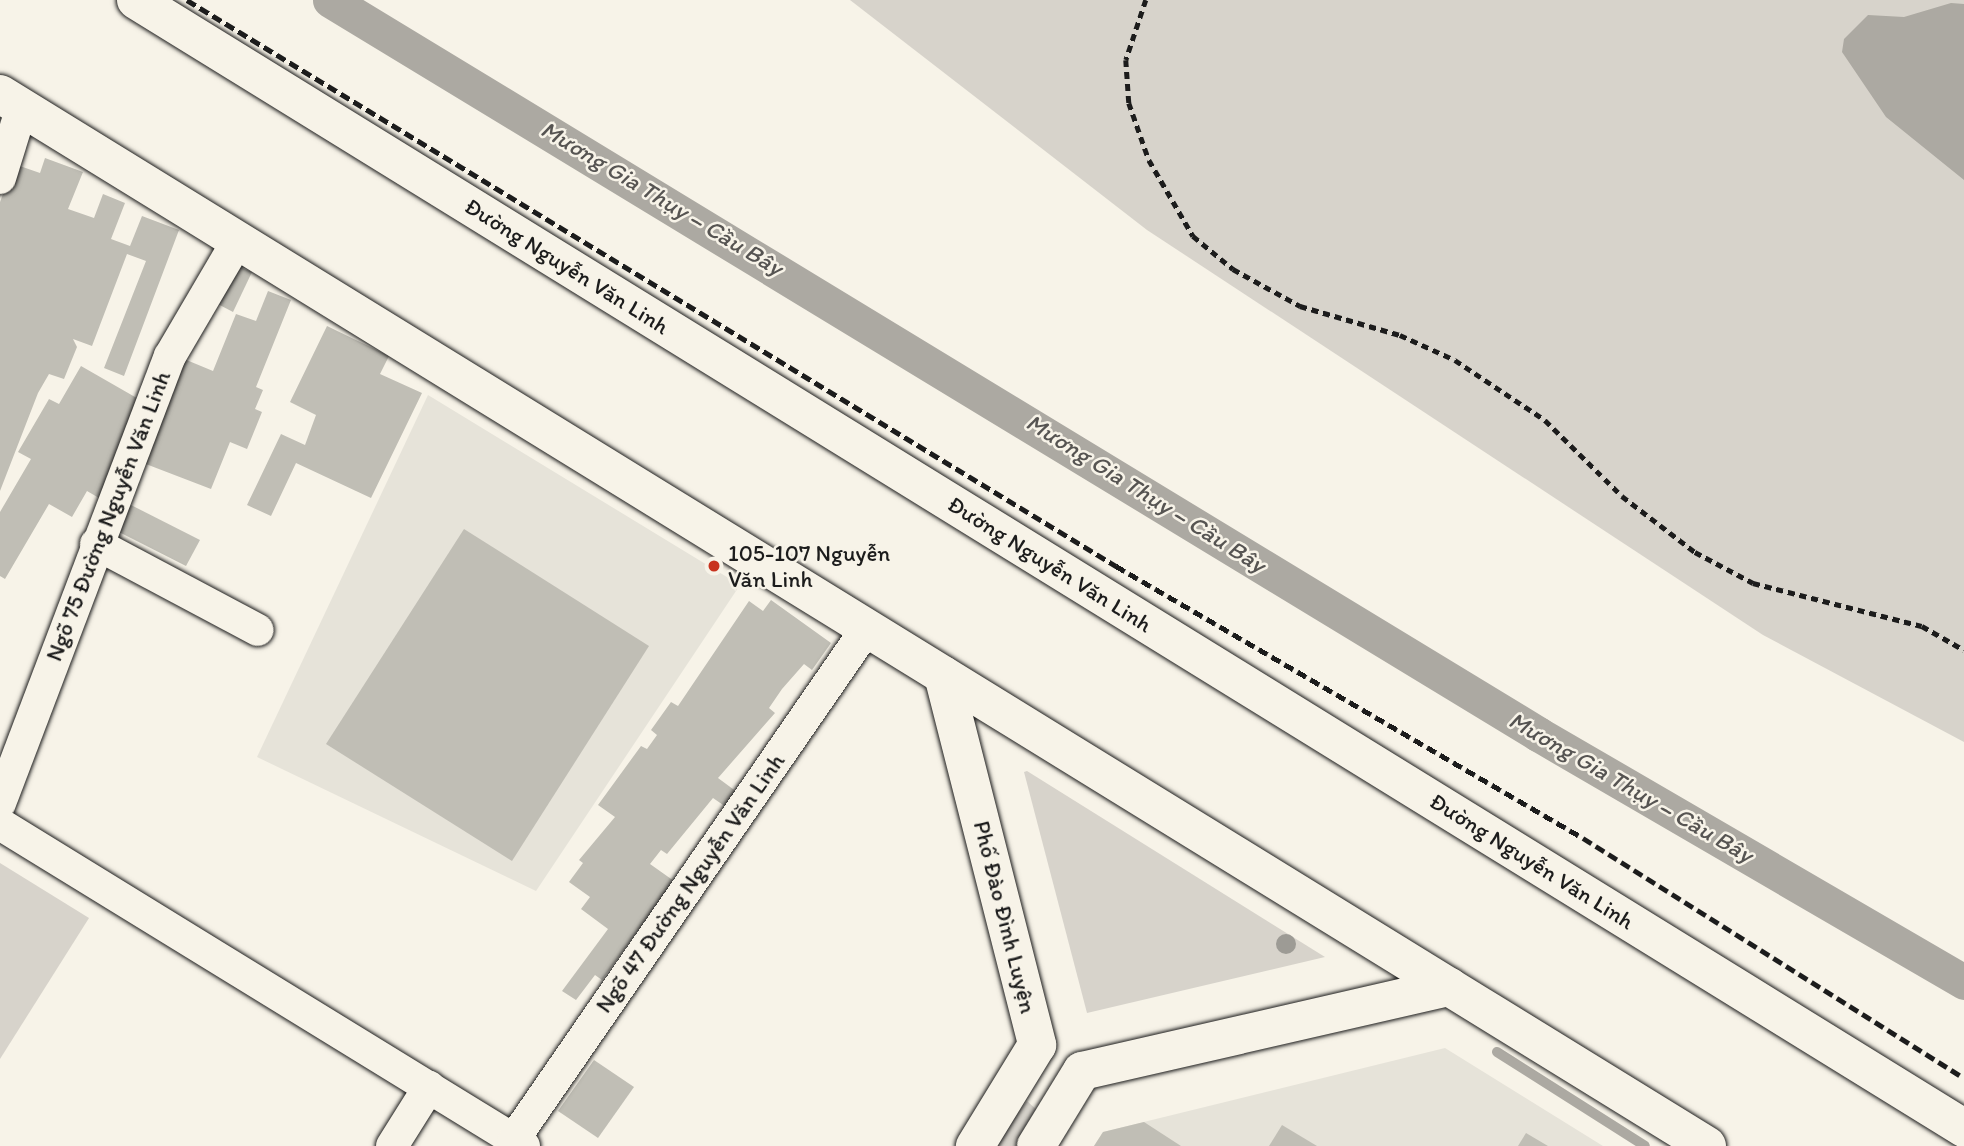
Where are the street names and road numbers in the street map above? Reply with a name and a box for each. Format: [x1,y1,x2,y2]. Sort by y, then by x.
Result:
street label: Đường Nguyễn Văn Linh [460,192,674,340]
street label: Ngõ 75 Đường Nguyễn Văn Linh [40,367,176,665]
street label: Đường Nguyễn Văn Linh [943,490,1157,638]
street label: Ngõ 47 Đường Nguyễn Văn Linh [590,748,790,1018]
street label: Đường Nguyễn Văn Linh [1425,787,1639,935]
street label: Phố Đào Đình Luyện [968,818,1042,1016]

